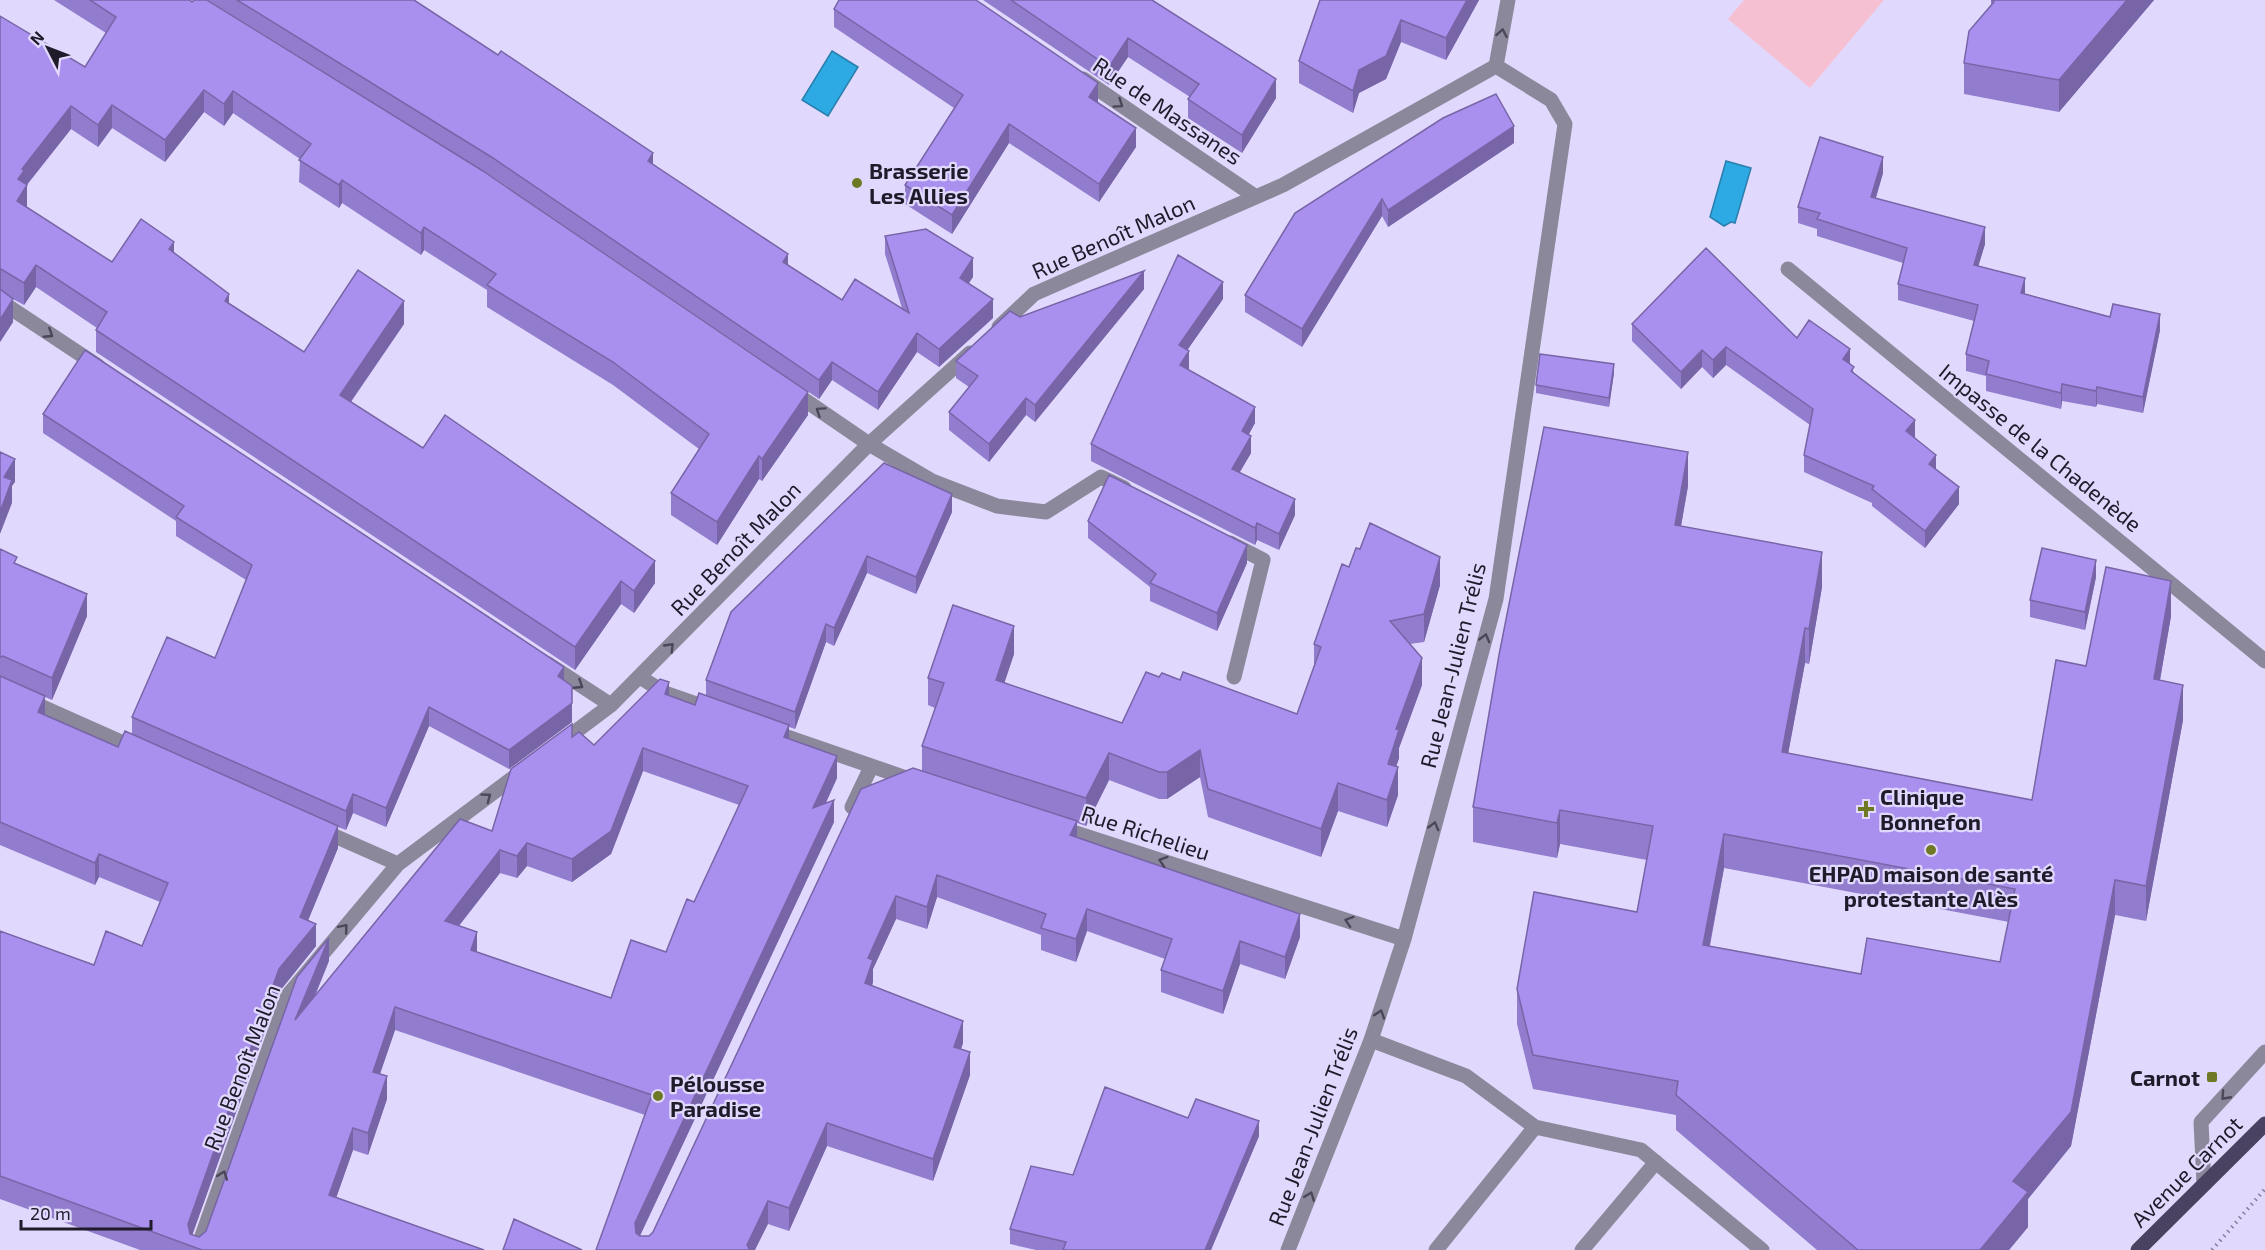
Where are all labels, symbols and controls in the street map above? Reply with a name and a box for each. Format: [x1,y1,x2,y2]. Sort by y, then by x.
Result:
north arrow [18,18,78,78]
text: N [26,27,47,48]
one-way arrow [1495,28,1508,38]
street label: Rue de Massanes [1089,51,1247,169]
one-way arrow [1112,96,1123,107]
place label: Brasserie Les Allies [869,157,969,208]
marker: Brasserie Les Allies [850,176,864,190]
street label: Rue Benoît Malon [1028,188,1198,284]
one-way arrow [42,327,53,338]
street label: Impasse de la Chadenède [1935,357,2147,537]
one-way arrow [816,407,827,418]
street label: Rue Benoît Malon [665,476,805,620]
street label: Rue Jean-Julien Trélis [1414,560,1490,770]
one-way arrow [1478,633,1490,644]
one-way arrow [662,643,673,654]
one-way arrow [572,678,583,689]
place label: Clinique Bonnefon [1880,783,1981,834]
one-way arrow [481,794,492,805]
street label: Rue Richelieu [1078,799,1214,865]
marker: Clinique Bonnefon [1857,800,1875,818]
one-way arrow [1427,822,1440,832]
marker: EHPAD maison de santé protestante Alès [1924,843,1938,857]
one-way arrow [1158,856,1169,868]
place label: EHPAD maison de santé protestante Alès [1809,860,2053,911]
one-way arrow [1344,916,1355,928]
one-way arrow [337,924,348,935]
street label: Rue Benoît Malon [197,980,285,1154]
one-way arrow [1372,1009,1385,1020]
street label: Rue Jean-Julien Trélis [1262,1023,1362,1229]
place label: Carnot [2130,1064,2200,1090]
place label: Pélousse Paradise [670,1070,765,1121]
marker: Carnot [2205,1070,2219,1084]
one-way arrow [2222,1088,2233,1099]
marker: Pélousse Paradise [651,1089,665,1103]
street label: Avenue Carnot [2125,1110,2247,1232]
one-way arrow [216,1170,229,1181]
one-way arrow [1303,1191,1315,1202]
scale bar [21,1193,152,1231]
text: 20 m [30,1202,71,1224]

